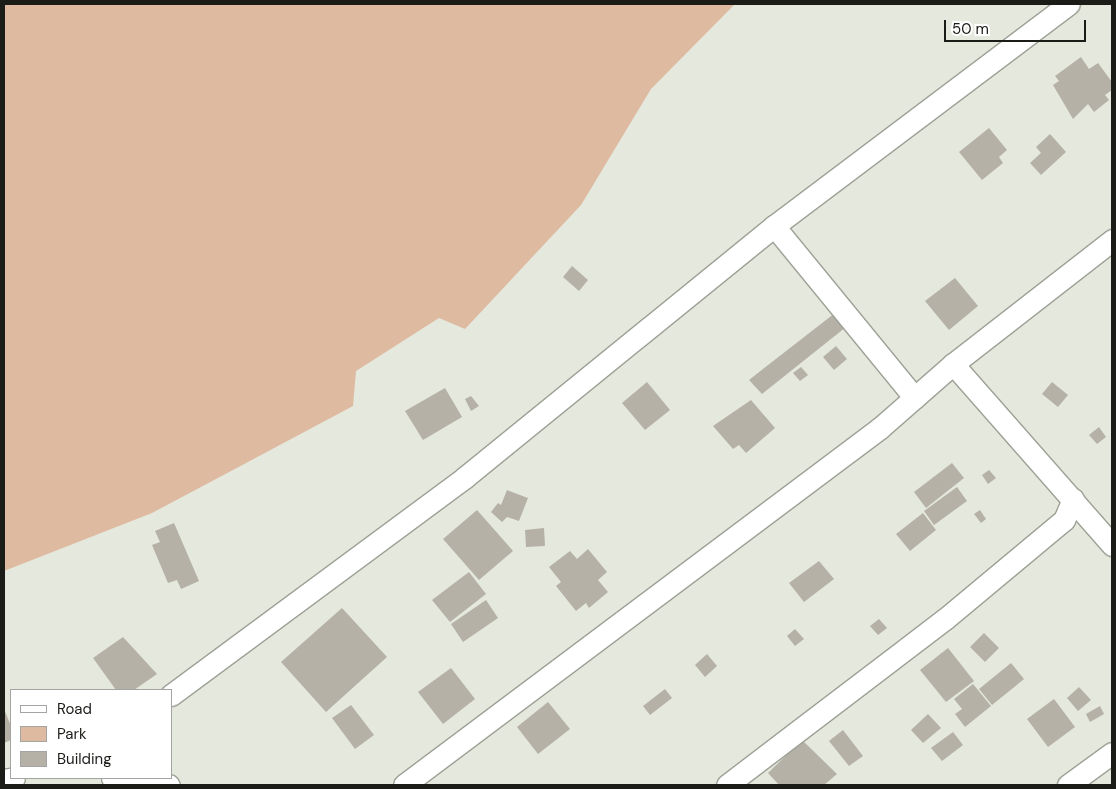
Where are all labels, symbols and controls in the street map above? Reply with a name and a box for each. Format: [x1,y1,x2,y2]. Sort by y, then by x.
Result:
scale bar [946,10,1088,42]
text: 50 m [952,19,989,39]
legend [10,689,172,779]
text: Road [57,699,92,719]
text: Park [57,724,87,744]
text: Building [57,749,112,769]

